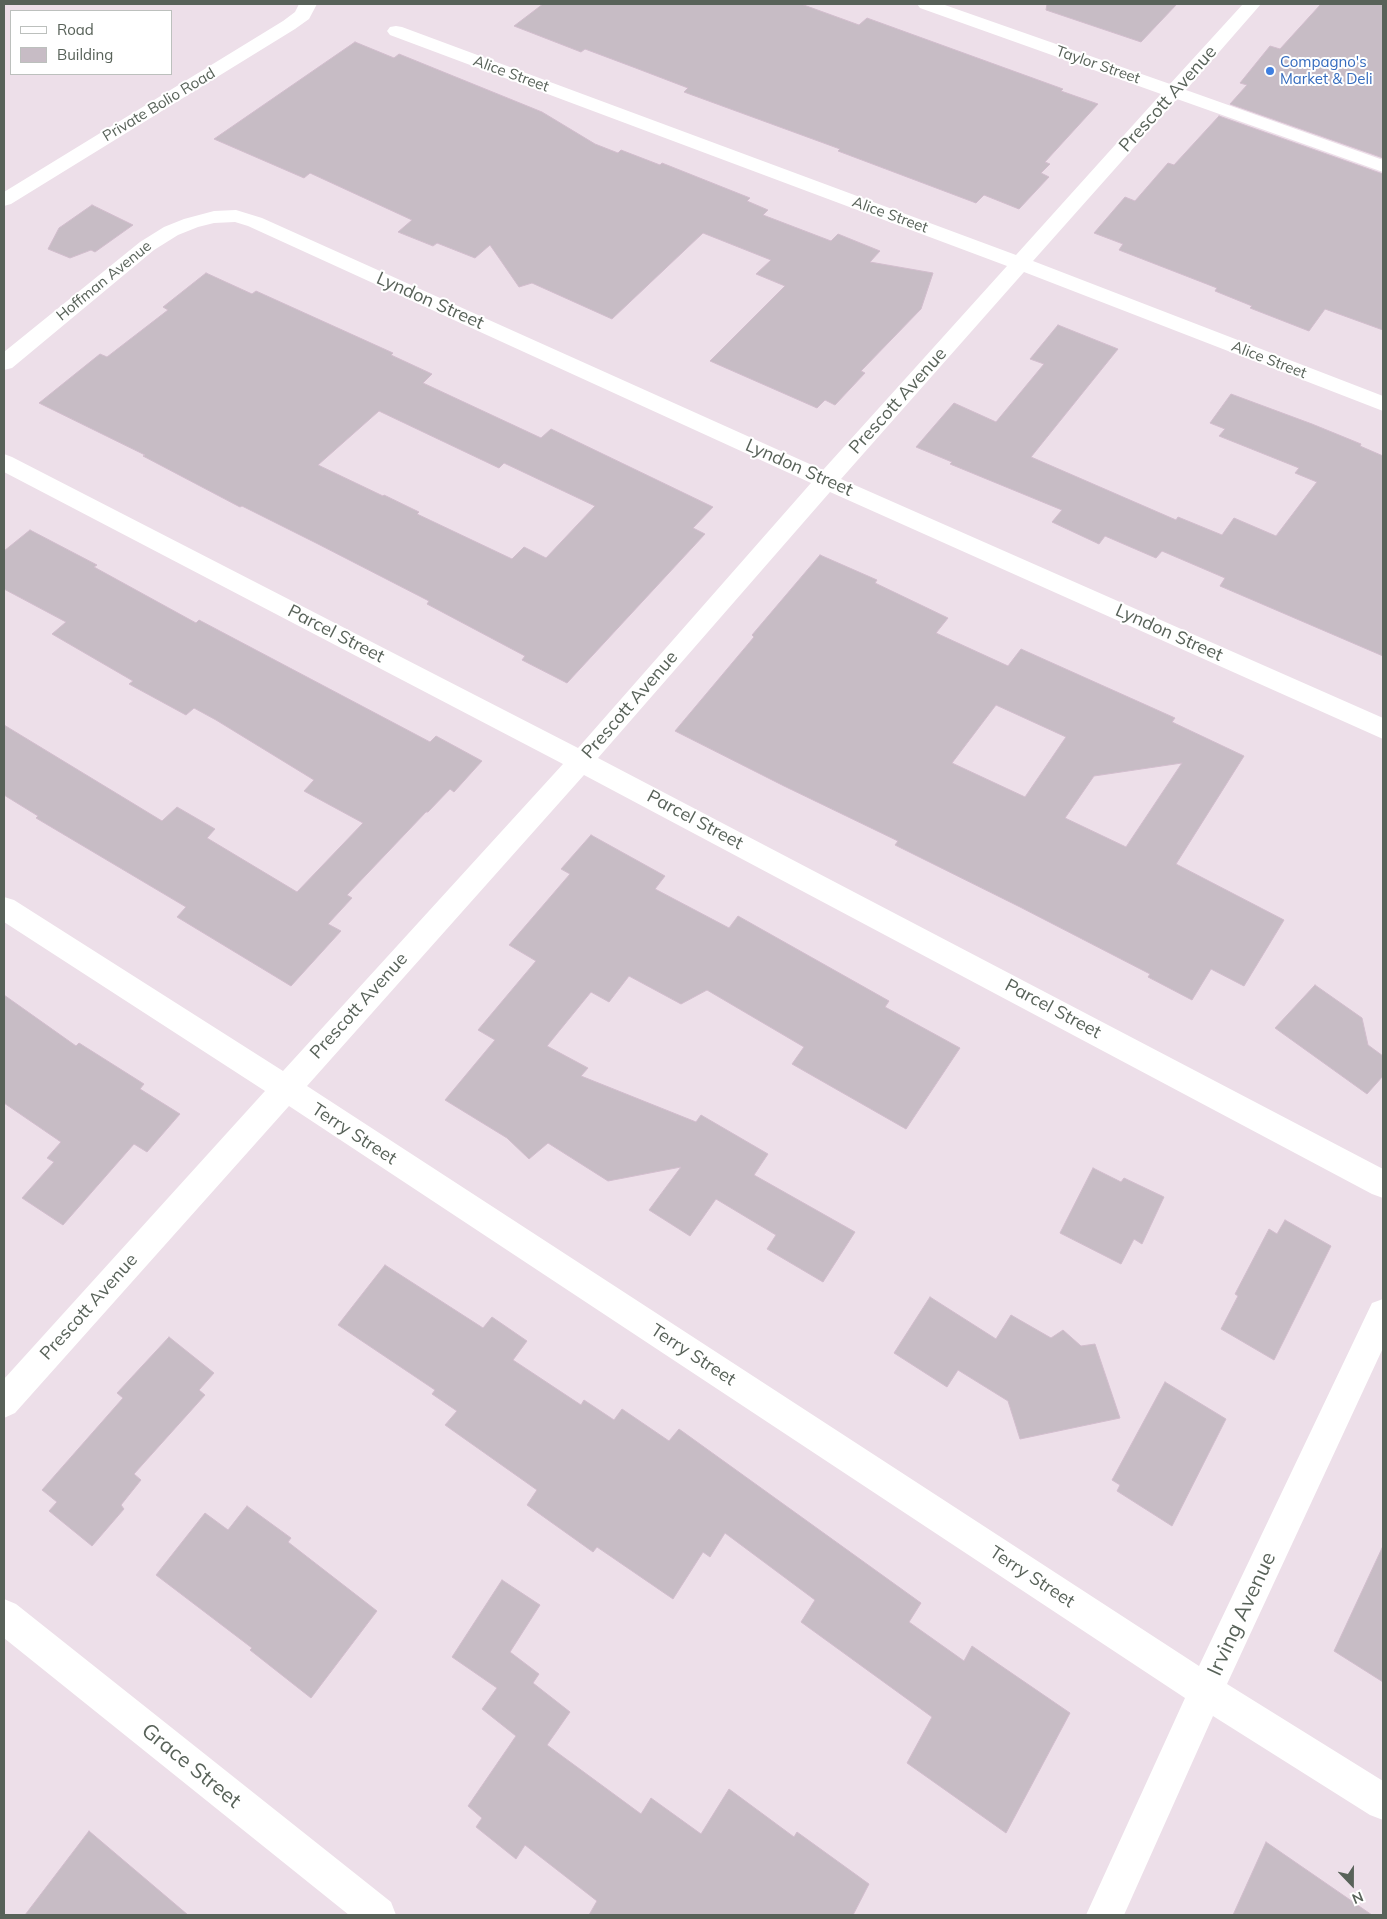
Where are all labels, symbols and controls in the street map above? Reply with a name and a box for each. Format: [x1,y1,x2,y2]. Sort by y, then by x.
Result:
legend [10,10,172,75]
text: Road [57,20,94,39]
street label: Prescott Avenue [1115,41,1221,157]
street label: Taylor Street [1054,42,1142,88]
text: Building [57,45,113,64]
street label: Alice Street [471,52,551,96]
place label: Compagno's Market & Deli [1280,53,1373,88]
street label: Private Bolio Road [100,64,218,146]
marker: Compagno's Market & Deli [1264,65,1276,77]
street label: Alice Street [850,193,930,237]
street label: Hoffman Avenue [53,237,155,325]
street label: Lyndon Street [373,268,487,334]
street label: Alice Street [1229,337,1309,383]
street label: Prescott Avenue [845,343,951,459]
street label: Lyndon Street [742,435,856,501]
street label: Parcel Street [284,600,388,668]
street label: Lyndon Street [1112,600,1226,666]
street label: Prescott Avenue [577,647,683,763]
street label: Parcel Street [643,786,747,854]
street label: Prescott Avenue [306,948,412,1064]
street label: Parcel Street [1001,975,1105,1043]
street label: Terry Street [307,1099,401,1169]
street label: Prescott Avenue [36,1249,142,1365]
street label: Terry Street [646,1320,740,1390]
street label: Terry Street [985,1542,1079,1612]
street label: Irving Avenue [1202,1548,1282,1680]
street label: Grace Street [136,1718,246,1814]
north arrow [1327,1859,1377,1909]
text: N [1349,1888,1366,1908]

